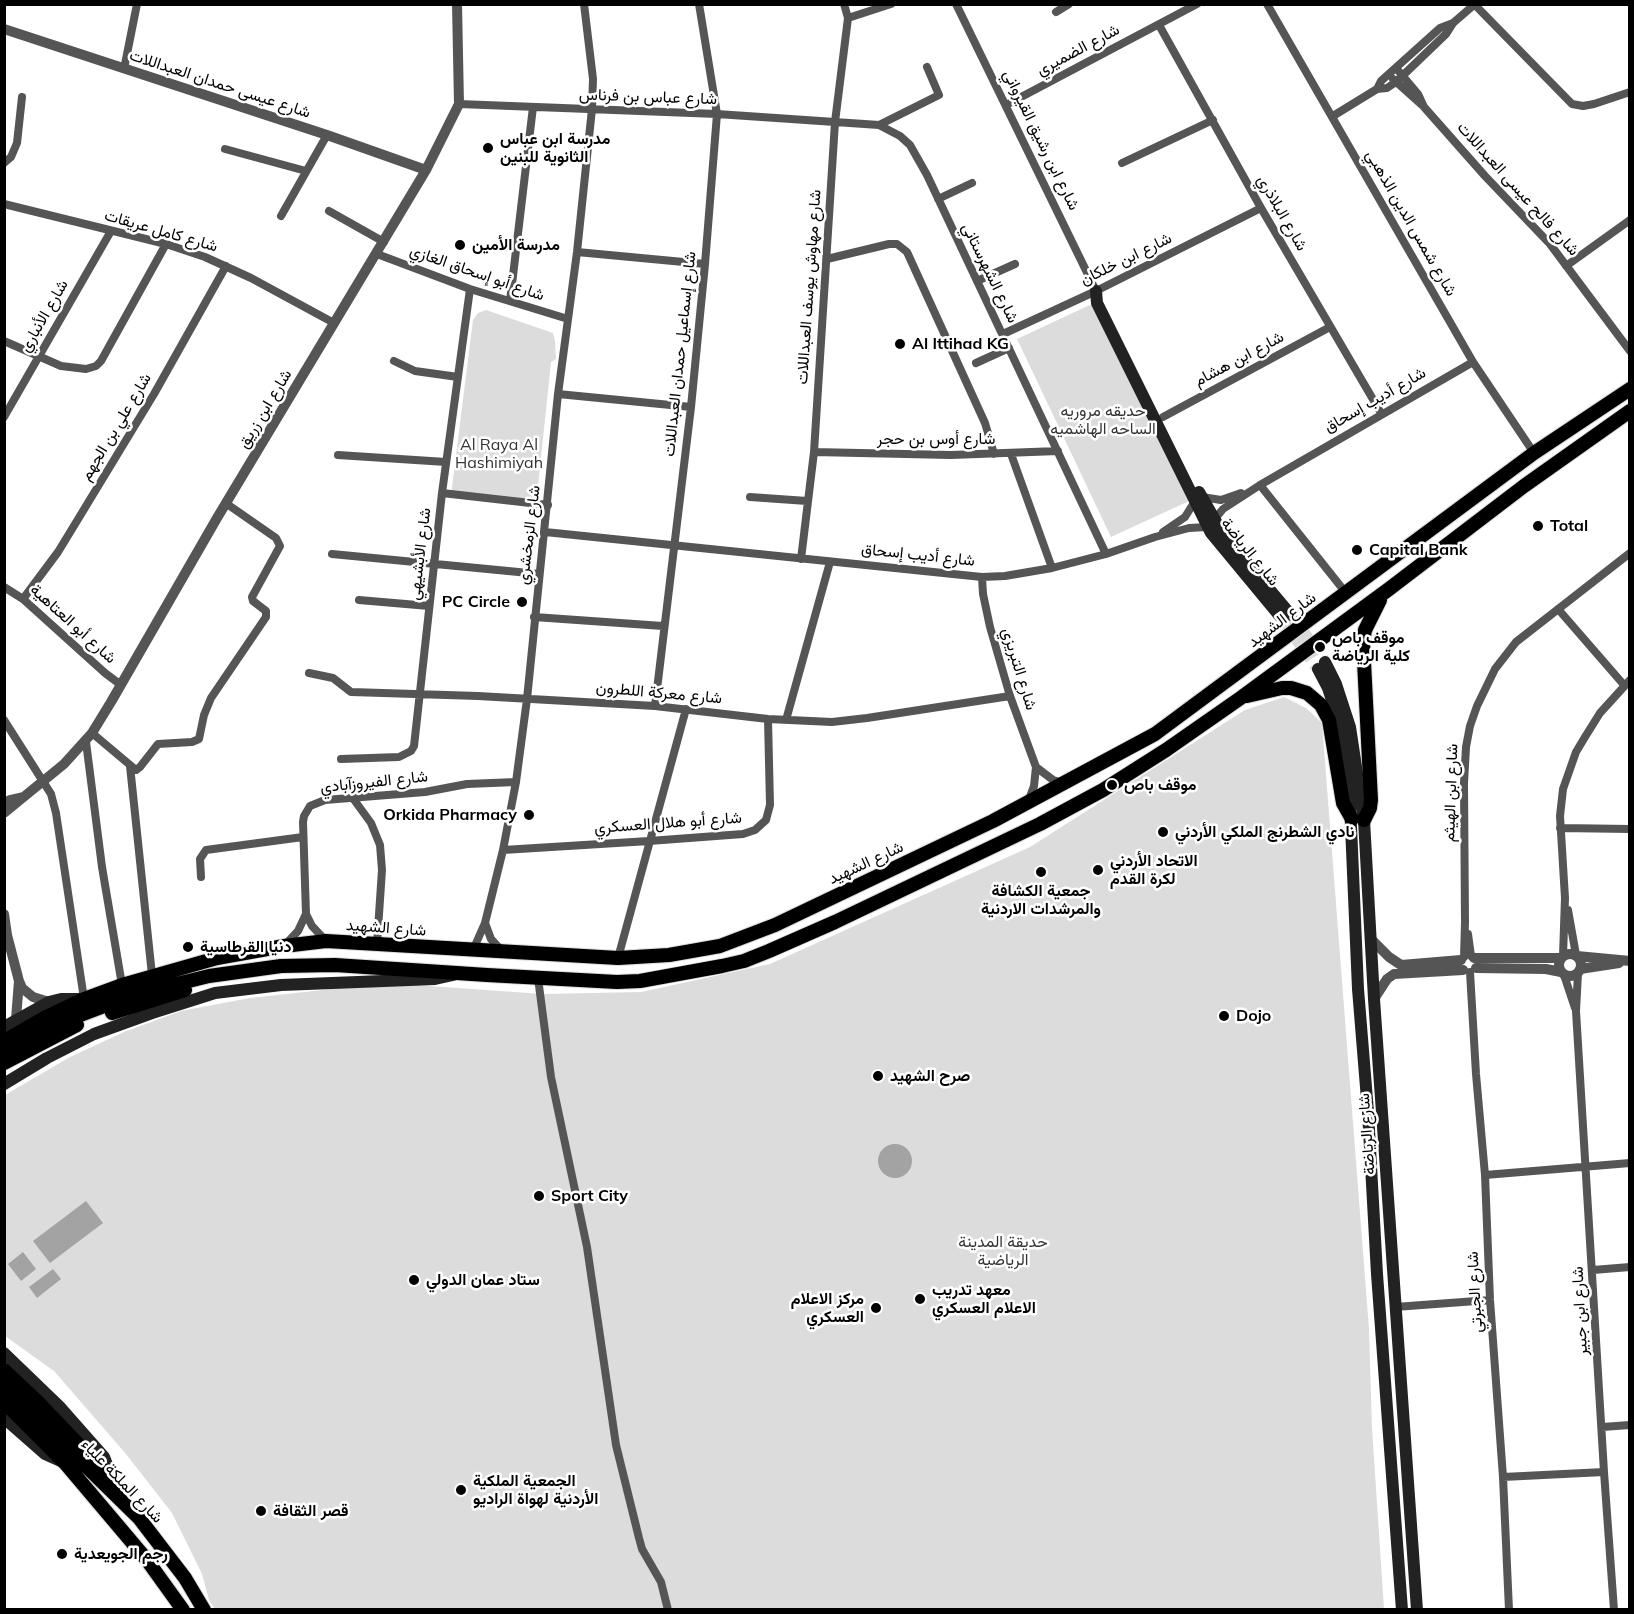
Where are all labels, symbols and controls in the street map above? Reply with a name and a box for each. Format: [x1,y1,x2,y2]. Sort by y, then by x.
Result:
street label: شارع الضميري [1033,20,1123,80]
street label: شارع عيسى حمدان العبداللات [127,46,313,122]
street label: شارع ابن رشيق القيرواني [999,67,1083,213]
street label: شارع عباس بن فرناس [579,85,717,109]
street label: شارع فالح عيسى العبداللات [1453,118,1583,260]
place label: مدرسة ابن عباس الثانوية للبنين [500,129,610,167]
marker: مدرسة ابن عباس الثانوية للبنين [481,141,495,155]
street label: شارع شمس الدين الذهبي [1361,147,1461,299]
street label: شارع البلاذري [1253,172,1311,254]
street label: شارع مهاوش يوسف العبداللات [793,189,825,385]
street label: شارع كامل عريقات [102,206,220,256]
street label: شارع الشهرستاني [957,220,1023,326]
street label: شارع ابن خلكان [1077,229,1175,289]
place label: مدرسة الأمين [472,235,560,255]
marker: مدرسة الأمين [453,238,467,252]
street label: شارع أبو إسحاق الغازي [407,241,547,305]
street label: شارع إسماعيل حمدان العبداللات [660,250,700,458]
street label: شارع الأنباري [16,276,72,356]
street label: شارع ابن هشام [1191,327,1287,391]
place label: Al Ittihad KG [912,334,1009,354]
marker: Al Ittihad KG [893,337,907,351]
street label: شارع أديب إسحاق [1321,363,1429,437]
street label: شارع ابن زريق [234,366,296,452]
street label: شارع علي بن الجهم [76,370,156,484]
park label: حديقه مروريه الساحه الهاشميه [1050,401,1156,439]
street label: شارع أوس بن حجر [877,429,995,449]
park label: Al Raya Al Hashimiyah [455,435,543,473]
street label: شارع الزمخشري [513,484,545,586]
street label: شارع الأبشيهي [405,507,435,601]
street label: شارع الرياضة [1217,514,1283,590]
place label: Total [1550,516,1588,536]
marker: Total [1531,519,1545,533]
street label: شارع أديب إسحاق [860,539,976,571]
place label: Capital Bank [1369,540,1468,560]
marker: Capital Bank [1350,543,1364,557]
street label: شارع أبو العتاهية [26,580,120,668]
street label: شارع الشهيد [1244,588,1320,652]
place label: PC Circle [442,592,510,612]
marker: PC Circle [515,595,529,609]
street label: شارع التبريزي [997,625,1041,713]
place label: موقف باص كلية الرياضة [1332,628,1410,666]
marker: موقف باص كلية الرياضة [1313,640,1327,654]
street label: شارع معركة اللطرون [595,678,723,708]
street label: شارع ابن الهيثم [1440,743,1462,843]
street label: شارع الفيروزآبادي [319,767,429,797]
place label: موقف باص [1124,775,1196,795]
marker: موقف باص [1105,778,1119,792]
place label: Orkida Pharmacy [383,805,517,825]
marker: Orkida Pharmacy [522,808,536,822]
street label: شارع أبو هلال العسكري [594,808,742,838]
place label: نادي الشطرنج الملكي الأردني [1175,822,1355,842]
marker: نادي الشطرنج الملكي الأردني [1156,825,1170,839]
street label: شارع الشهيد [825,837,907,889]
place label: الاتحاد الأردني لكرة القدم [1110,851,1198,889]
marker: الاتحاد الأردني لكرة القدم [1091,863,1105,877]
marker: جمعية الكشافة والمرشدات الاردنية [1034,865,1048,879]
place label: جمعية الكشافة والمرشدات الاردنية [981,881,1101,919]
street label: شارع الشهيد [345,916,427,940]
place label: دنيا القرطاسية [200,937,291,957]
marker: دنيا القرطاسية [181,940,195,954]
place label: Dojo [1236,1006,1271,1026]
marker: Dojo [1217,1009,1231,1023]
place label: صرح الشهيد [890,1066,970,1086]
marker: صرح الشهيد [871,1069,885,1083]
street label: شارع الرياضة [1355,1093,1379,1175]
place label: Sport City [551,1186,628,1206]
marker: Sport City [532,1189,546,1203]
park label: حديقة المدينة الرياضية [958,1232,1048,1270]
street label: شارع الجبرتي [1463,1251,1487,1333]
street label: شارع ابن جبير [1568,1266,1592,1356]
place label: ستاد عمان الدولي [426,1270,540,1290]
marker: ستاد عمان الدولي [407,1273,421,1287]
place label: معهد تدريب الاعلام العسكري [932,1280,1036,1318]
place label: مركز الاعلام العسكري [791,1289,864,1327]
marker: معهد تدريب الاعلام العسكري [913,1292,927,1306]
marker: مركز الاعلام العسكري [869,1301,883,1315]
street label: شارع الملكة علياء [77,1435,167,1527]
place label: الجمعية الملكية الأردنية لهواة الراديو [473,1471,598,1509]
marker: الجمعية الملكية الأردنية لهواة الراديو [454,1483,468,1497]
place label: قصر الثقافة [273,1501,348,1521]
marker: قصر الثقافة [254,1504,268,1518]
place label: رجم الجويعدية [74,1544,168,1564]
marker: رجم الجويعدية [55,1547,69,1561]

